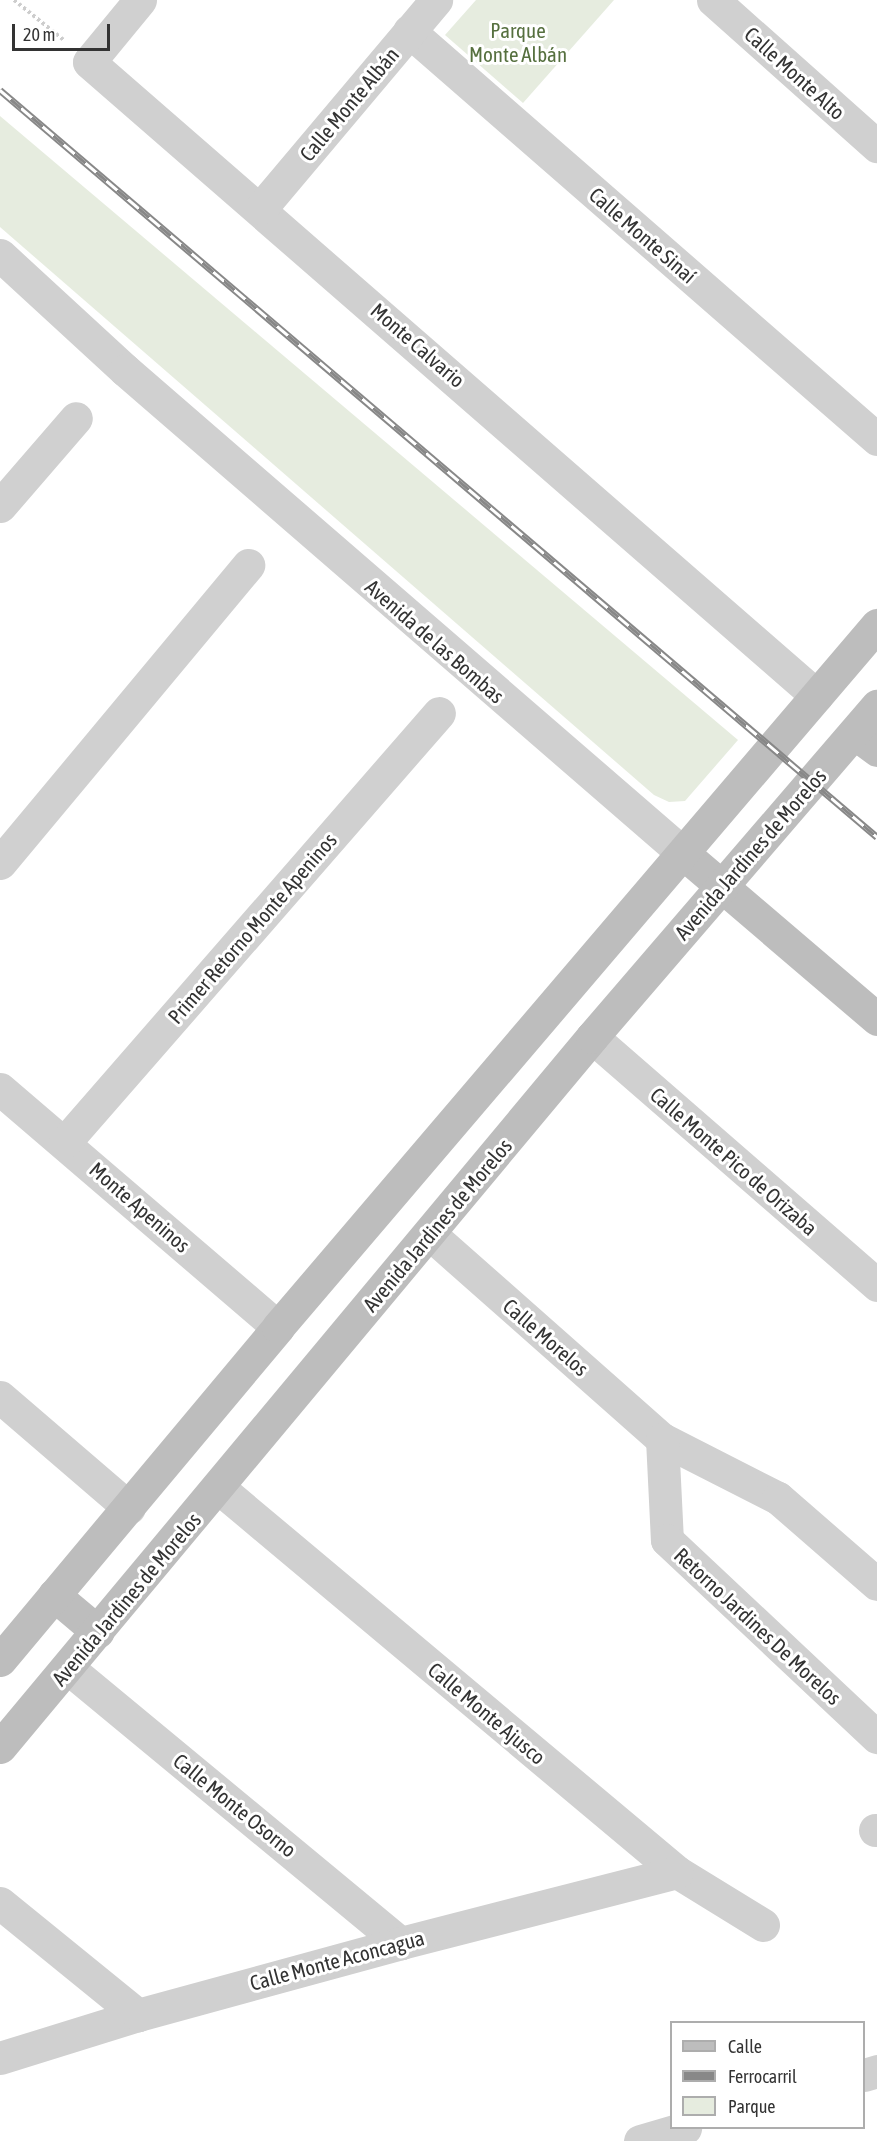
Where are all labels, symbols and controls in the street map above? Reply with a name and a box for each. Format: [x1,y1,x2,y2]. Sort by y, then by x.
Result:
scale bar [15,12,112,50]
park label: Parque Monte Albán [469,17,567,67]
street label: Calle Monte Alto [740,21,850,125]
text: 20 m [23,24,55,45]
street label: Calle Monte Albán [294,42,404,166]
street label: Calle Monte Sinaí [584,182,702,288]
street label: Monte Calvario [366,297,470,393]
street label: Avenida de las Bombas [360,574,510,708]
street label: Avenida Jardines de Morelos [669,763,831,945]
street label: Primer Retorno Monte Apeninos [162,827,342,1029]
street label: Calle Monte Pico de Orizaba [645,1082,823,1240]
street label: Avenida Jardines de Morelos [357,1133,517,1317]
street label: Monte Apeninos [85,1157,195,1257]
street label: Calle Morelos [498,1293,594,1381]
street label: Avenida Jardines de Morelos [46,1507,206,1691]
street label: Retorno Jardines De Morelos [669,1542,847,1710]
street label: Calle Monte Ajusco [423,1657,551,1769]
street label: Calle Monte Osorno [169,1748,301,1862]
street label: Calle Monte Aconcagua [247,1925,427,1995]
legend [670,2021,865,2129]
text: Calle [728,2036,762,2057]
text: Ferrocarril [728,2066,797,2087]
text: Parque [728,2096,776,2117]

